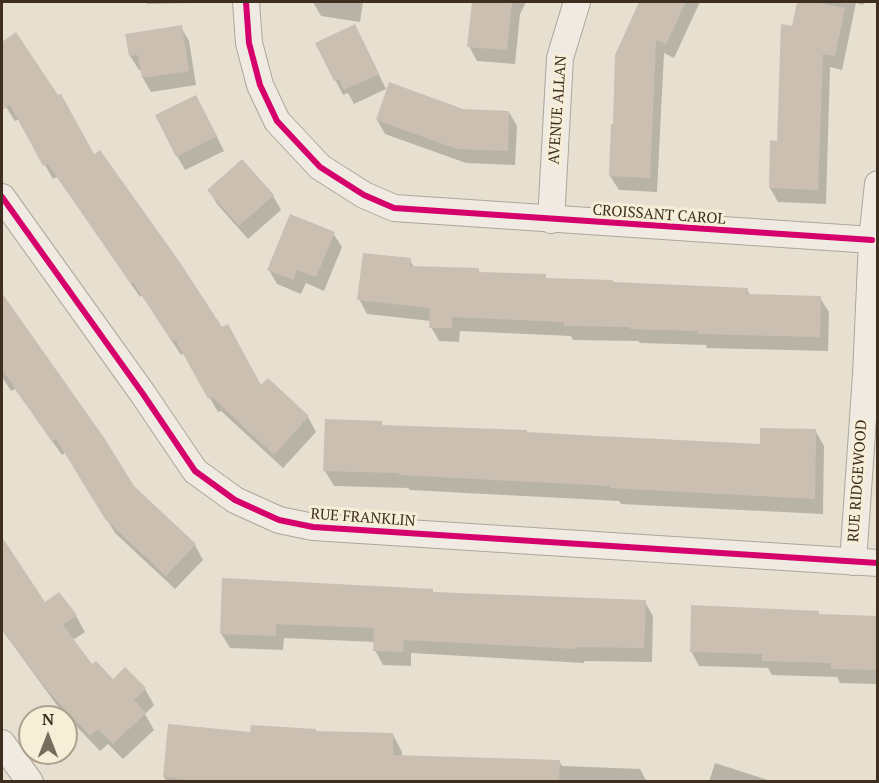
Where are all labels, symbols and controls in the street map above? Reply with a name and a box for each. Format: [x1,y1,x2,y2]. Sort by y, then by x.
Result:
street label: AVENUE ALLAN [545,55,571,165]
street label: CROISSANT CAROL [592,201,726,229]
street label: RUE RIDGEWOOD [845,419,871,543]
street label: RUE FRANKLIN [310,505,416,531]
north arrow [18,705,78,765]
text: N [42,708,54,730]

